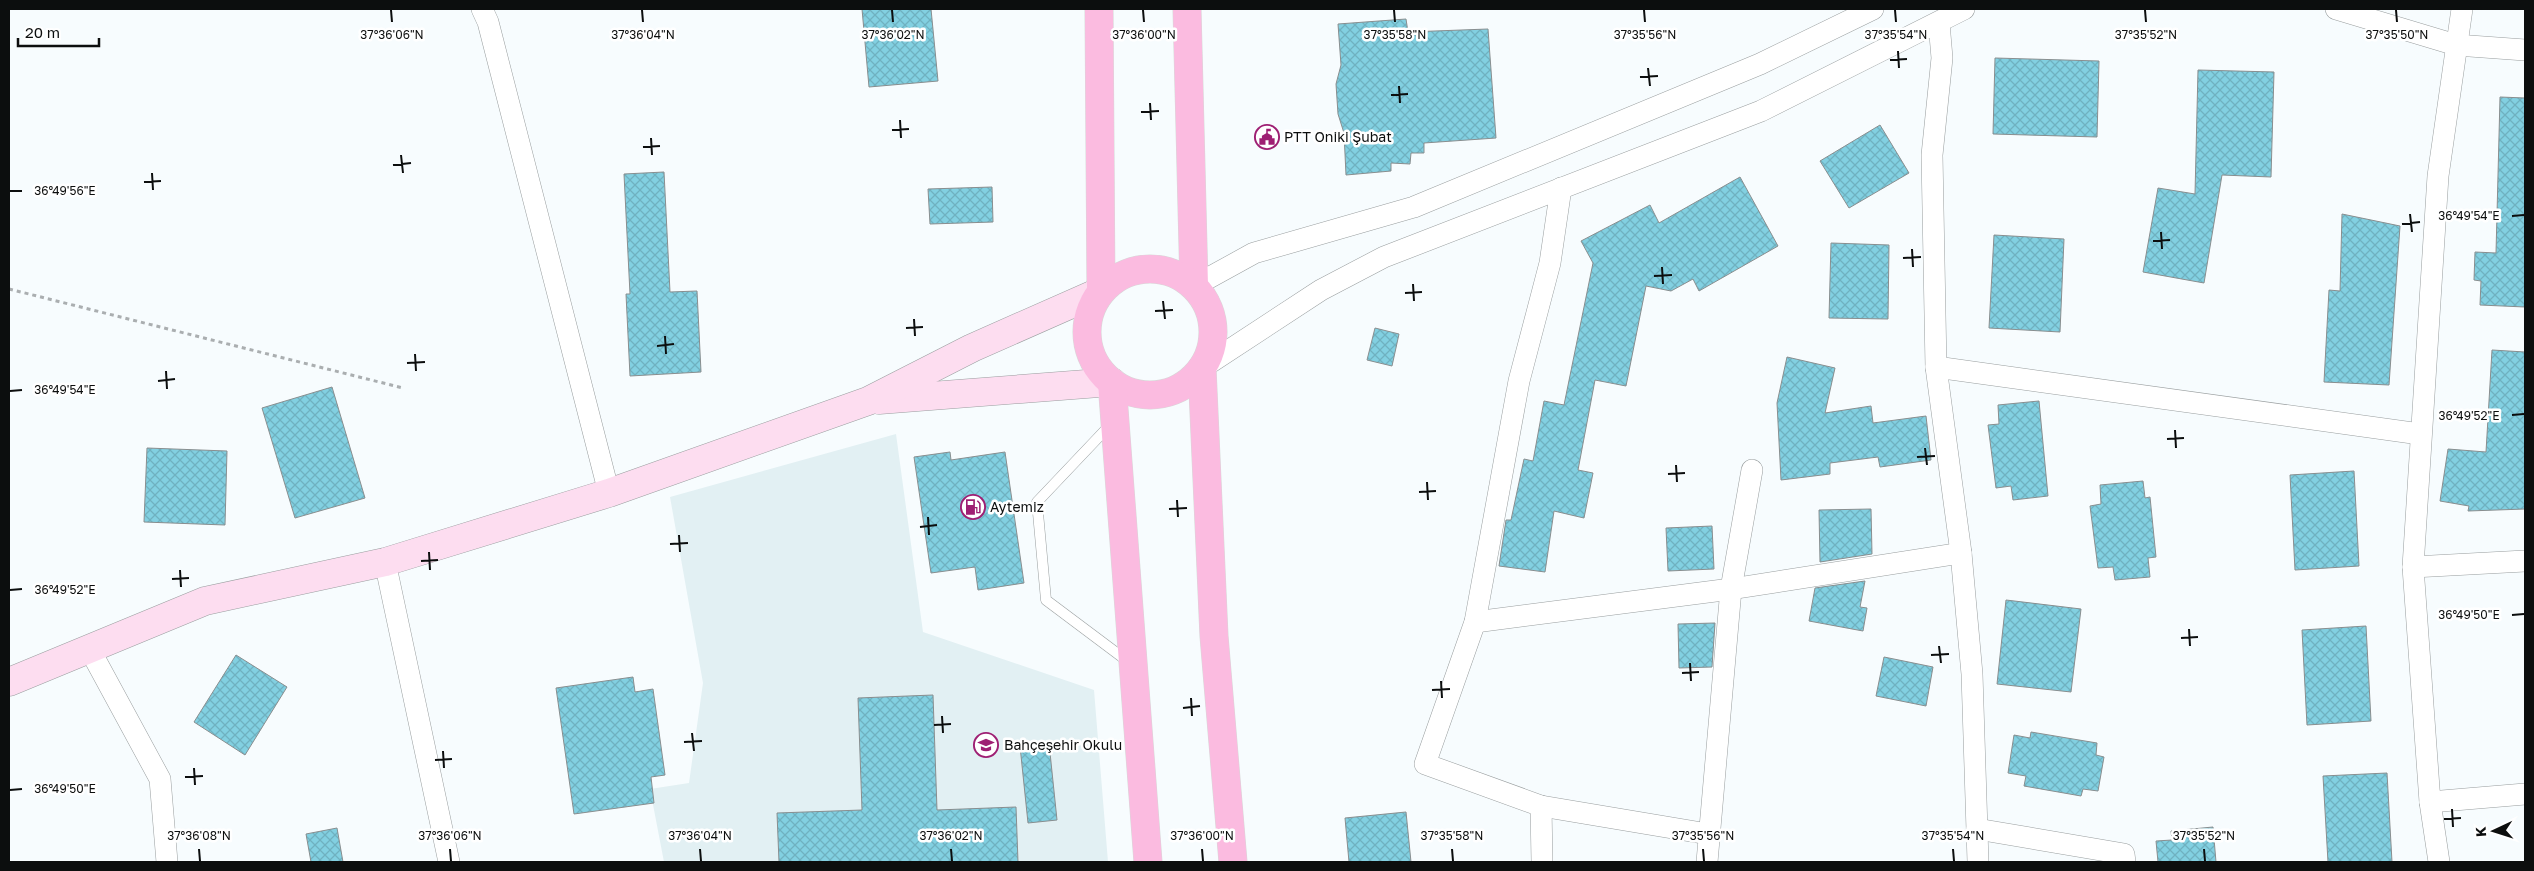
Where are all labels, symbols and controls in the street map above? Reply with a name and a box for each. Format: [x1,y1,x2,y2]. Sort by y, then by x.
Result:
scale bar [18,15,99,47]
text: 20 m [25,23,60,41]
text: 37°36'06"N [360,27,424,42]
text: 37°36'04"N [611,27,675,42]
text: 37°36'02"N [861,27,925,42]
text: 37°36'00"N [1112,27,1176,42]
text: 37°35'58"N [1364,27,1426,42]
text: 37°35'56"N [1614,27,1676,42]
text: 37°35'54"N [1865,27,1927,42]
text: 37°35'52"N [2115,27,2177,42]
text: 37°35'50"N [2366,27,2428,42]
public building icon: PTT Oniki Şubat [1254,124,1280,150]
place label: PTT Oniki Şubat [1284,128,1392,145]
text: 36°49'56"E [34,183,96,198]
text: 36°49'54"E [2438,208,2500,223]
text: 36°49'54"E [34,382,96,397]
text: 36°49'52"E [2438,408,2500,423]
fuel station icon: Aytemiz [960,494,986,520]
place label: Aytemiz [990,498,1044,515]
text: 36°49'52"E [34,582,96,597]
text: 36°49'50"E [2438,607,2500,622]
school or university icon: Bahçeşehir Okulu [973,732,999,758]
place label: Bahçeşehir Okulu [1004,736,1122,753]
text: 36°49'50"E [34,781,96,796]
north arrow [2469,806,2519,856]
text: K [2472,826,2489,838]
text: 37°36'08"N [167,828,231,843]
text: 37°36'06"N [418,828,482,843]
text: 37°36'04"N [668,828,732,843]
text: 37°36'02"N [919,828,983,843]
text: 37°36'00"N [1170,828,1234,843]
text: 37°35'58"N [1421,828,1483,843]
text: 37°35'56"N [1672,828,1734,843]
text: 37°35'54"N [1922,828,1984,843]
text: 37°35'52"N [2173,828,2235,843]

